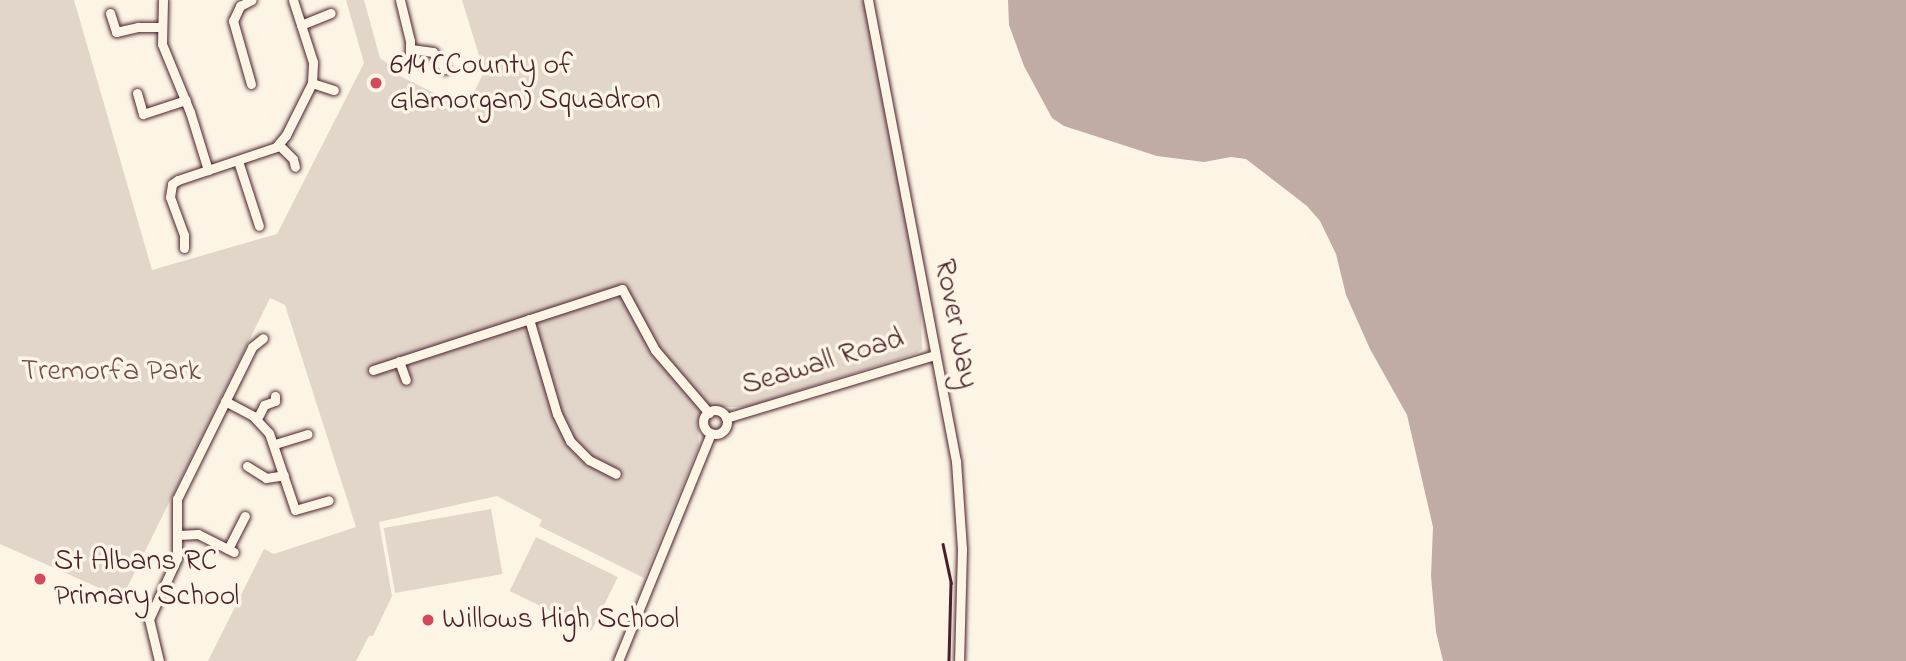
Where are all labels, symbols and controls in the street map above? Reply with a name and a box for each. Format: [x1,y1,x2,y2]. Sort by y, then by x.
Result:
place label: 614 (County of Glamorgan) Squadron [390,48,661,118]
marker: 614 (County of Glamorgan) Squadron [368,75,384,91]
street label: Rover Way [925,256,985,392]
street label: Seawall Road [738,321,908,405]
park label: Tremorfa Park [21,354,201,390]
place label: St Albans RC Primary School [54,544,239,614]
marker: St Albans RC Primary School [32,571,48,587]
place label: Willows High School [442,602,679,638]
marker: Willows High School [420,612,436,628]

